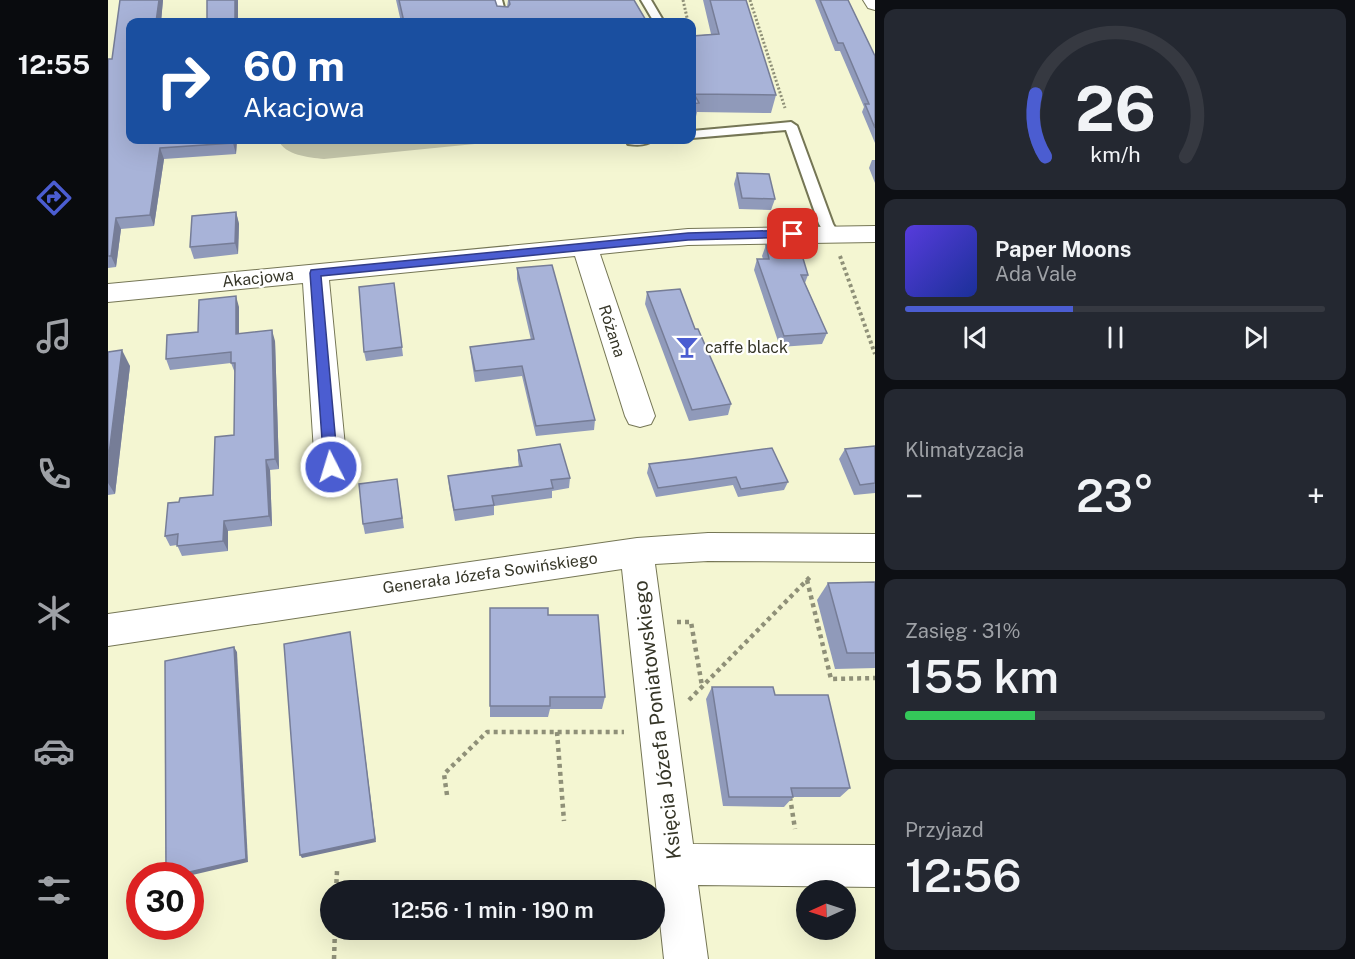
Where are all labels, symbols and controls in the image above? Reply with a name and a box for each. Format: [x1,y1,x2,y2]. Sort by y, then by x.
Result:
text: 60 m [243,41,345,90]
icon: right [144,42,222,120]
text: 12:55 [18,48,90,80]
text: 26 [1075,72,1155,145]
text: Akacjowa [243,91,364,123]
text: km/h [1090,142,1140,167]
icon: directions [33,177,75,219]
pin [767,208,818,259]
icon: arrive [776,217,809,250]
text: Paper Moons [995,236,1131,262]
text: Ada Vale [995,262,1077,286]
street label: Akacjowa [221,265,295,291]
street label: Różana [595,302,629,360]
icon: music [33,315,75,357]
icon: previous [959,321,992,354]
icon: pause [1099,321,1132,354]
icon: next [1239,321,1272,354]
bar icon: caffe black [674,334,700,360]
place label: caffe black [705,338,788,357]
position arrow [299,435,363,499]
text: Klimatyzacja [905,438,1024,462]
icon: phone [33,453,75,495]
text: 23° [1076,469,1154,522]
text: − [905,477,923,515]
text: + [1307,477,1325,515]
street label: Generała Józefa Sowińskiego [381,549,599,597]
street label: Księcia Józefa Poniatowskiego [628,579,686,861]
icon: climate [33,592,75,634]
text: Zasięg · 31% [905,619,1021,643]
text: 155 km [905,650,1059,703]
icon: car [33,730,75,772]
text: Przyjazd [905,818,984,842]
text: 12:56 [905,849,1021,902]
speed limit sign: 30 [126,862,204,940]
icon: filters [33,869,75,911]
north arrow [796,880,856,940]
map controls [796,880,856,940]
text: 12:56 · 1 min · 190 m [391,897,594,923]

